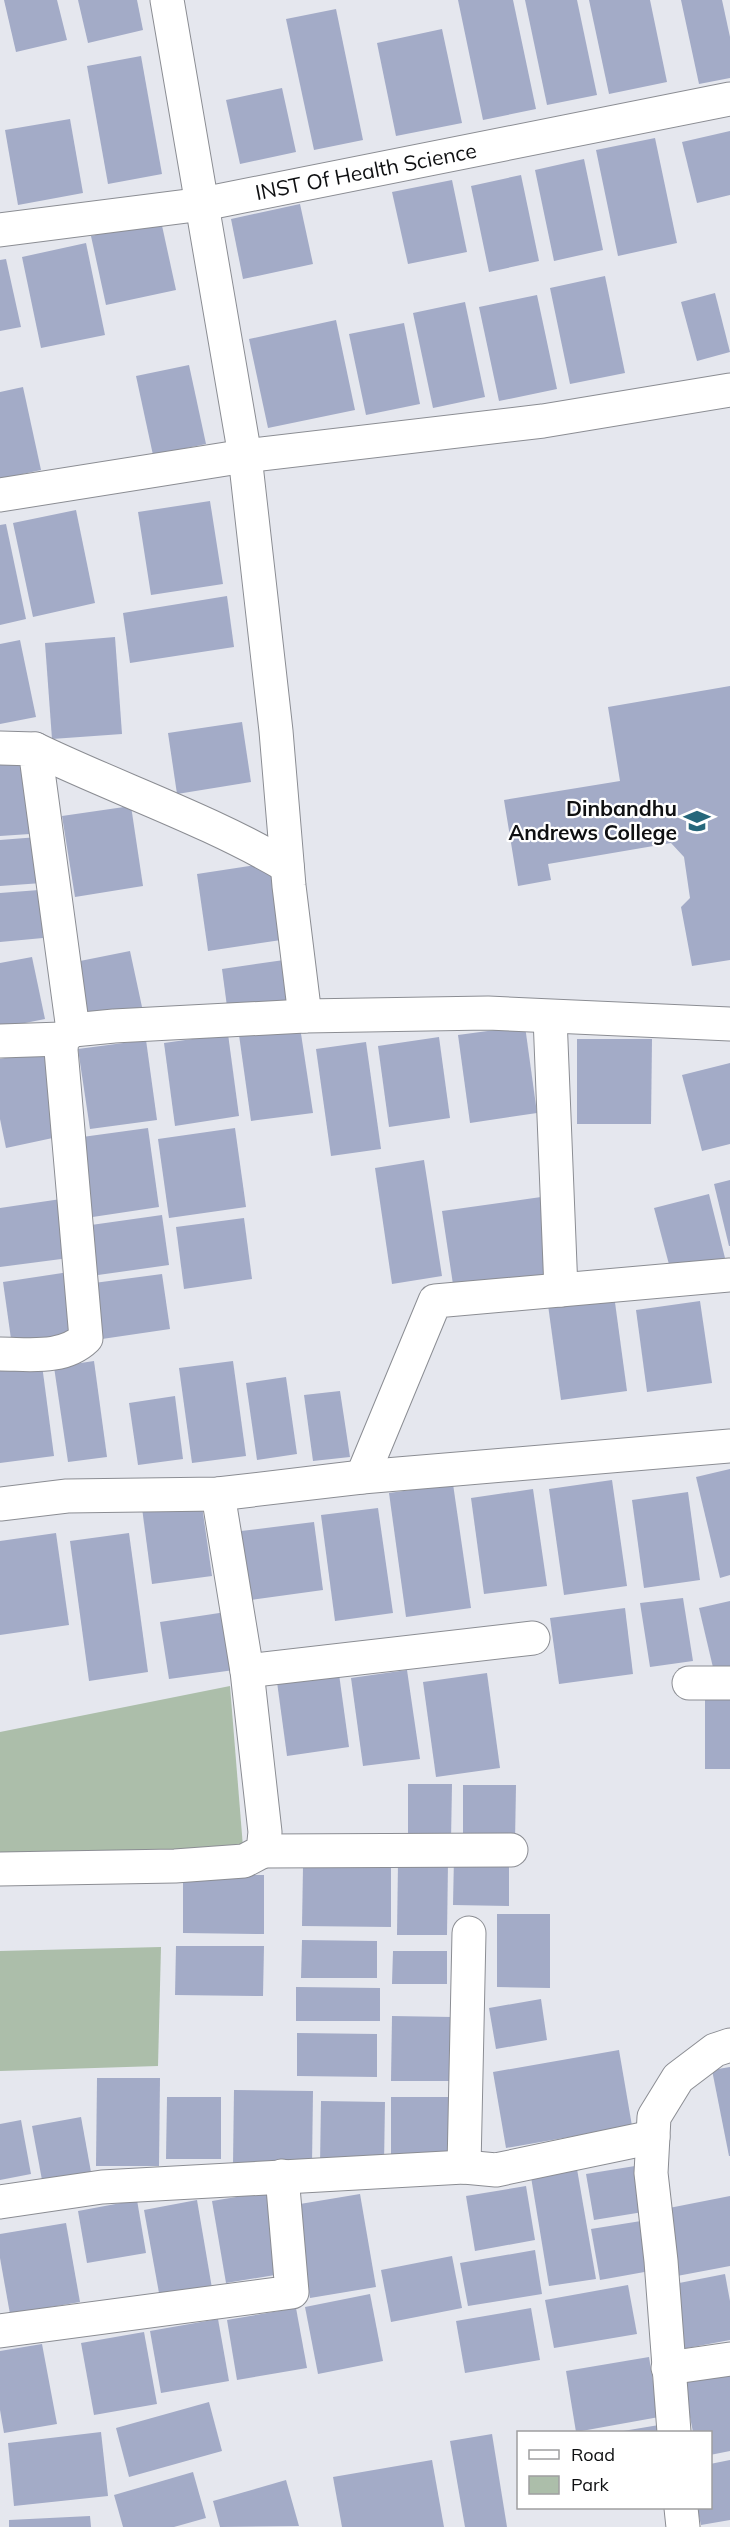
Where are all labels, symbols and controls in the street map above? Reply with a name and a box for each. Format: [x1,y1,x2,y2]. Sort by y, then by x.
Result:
street label: INST Of Health Science [253,137,479,205]
place label: Dinbandhu Andrews College [508,795,677,845]
school or university icon: Dinbandhu Andrews College [682,806,712,836]
legend [517,2431,712,2509]
text: Road [571,2443,615,2466]
text: Park [571,2473,610,2496]

